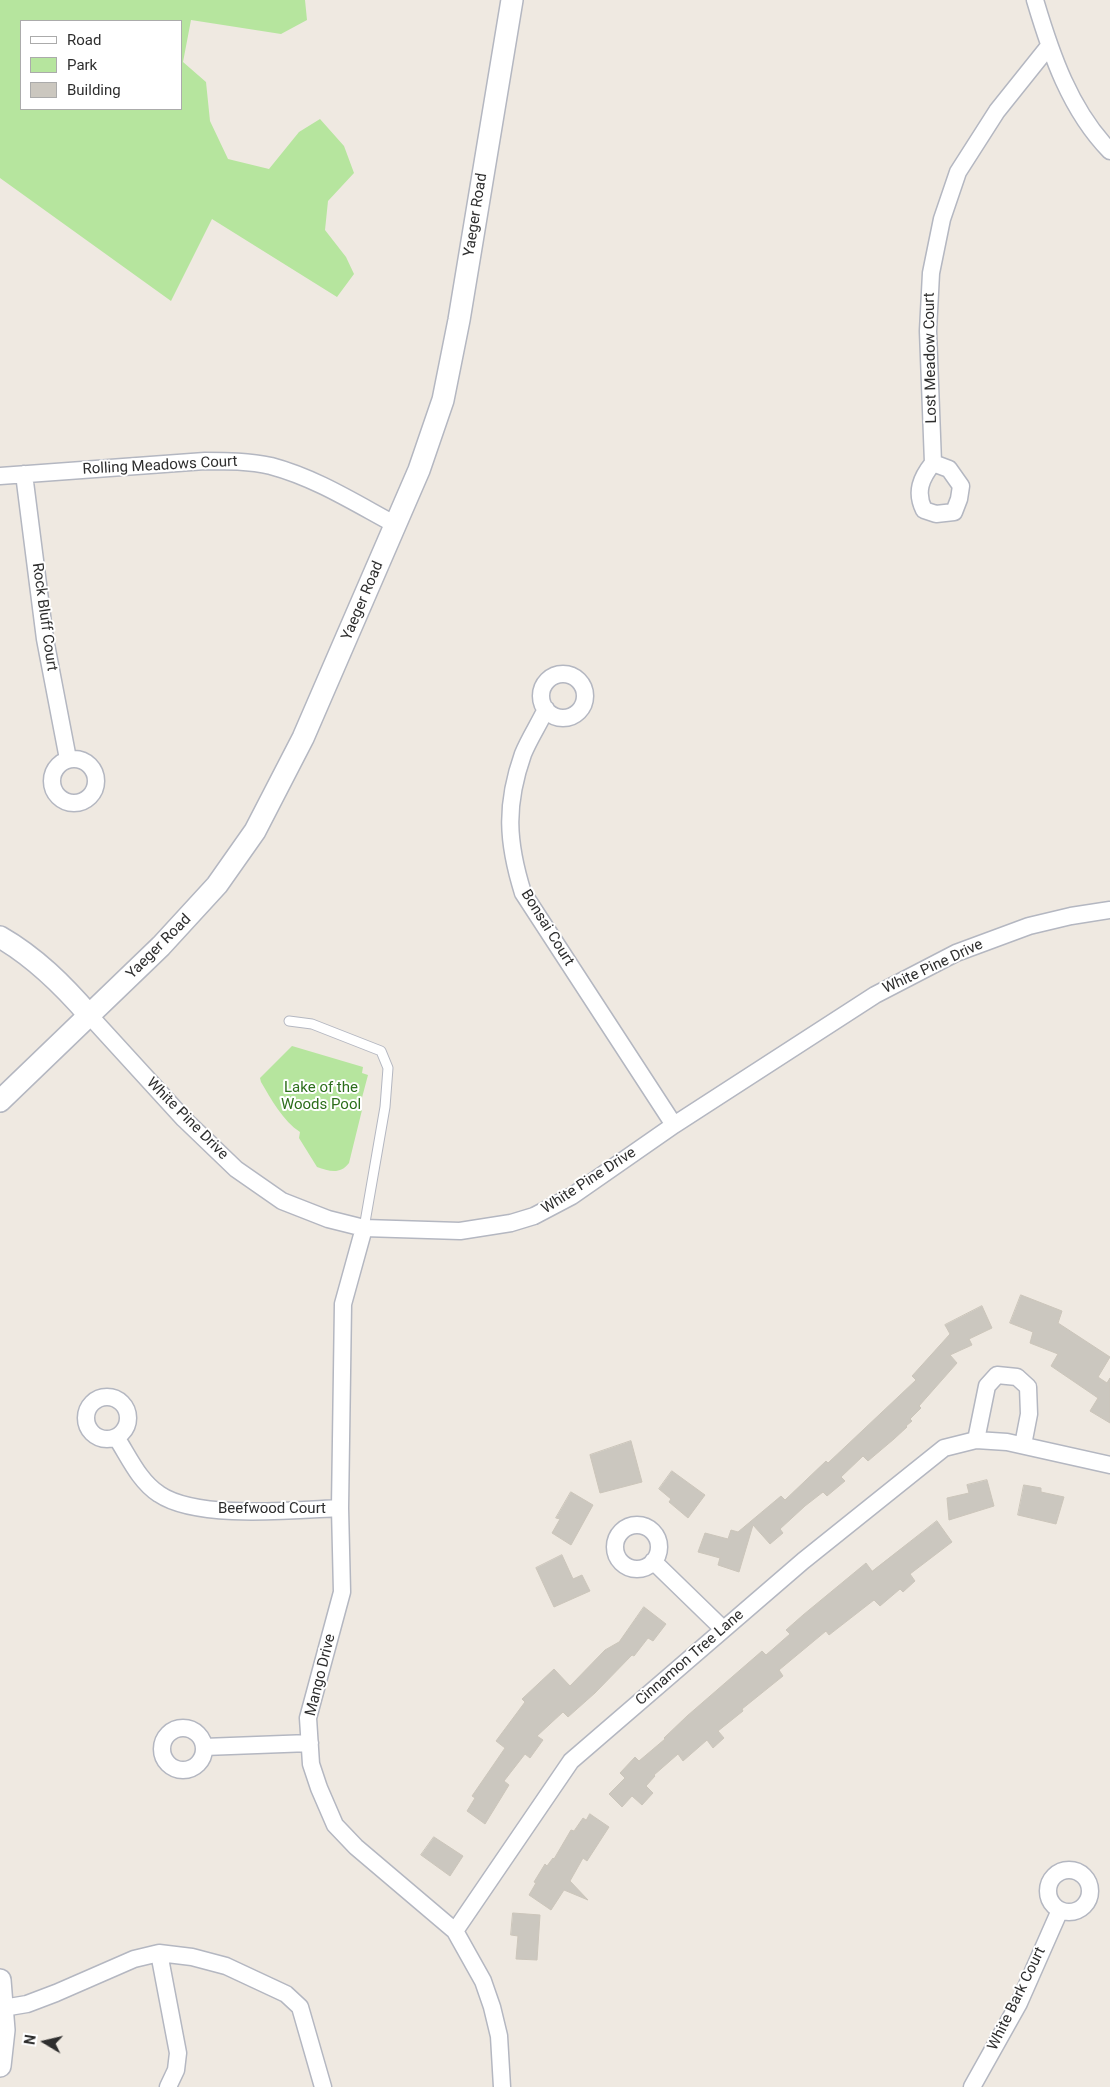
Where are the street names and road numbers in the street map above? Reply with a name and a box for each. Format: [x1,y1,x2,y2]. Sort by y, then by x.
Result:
street label: Yaeger Road [461,172,491,258]
street label: Lost Meadow Court [921,292,941,424]
street label: Rolling Meadows Court [82,453,238,479]
street label: Yaeger Road [338,559,388,643]
street label: Rock Bluff Court [27,562,61,672]
street label: Bonsai Court [516,887,578,969]
street label: Yaeger Road [123,911,195,983]
street label: White Pine Drive [880,936,986,998]
street label: White Pine Drive [142,1074,232,1164]
street label: White Pine Drive [539,1144,639,1218]
street label: Beefwood Court [218,1500,326,1518]
street label: Cinnamon Tree Lane [632,1606,748,1710]
street label: Mango Drive [302,1632,340,1718]
street label: White Bark Court [984,1944,1050,2054]

